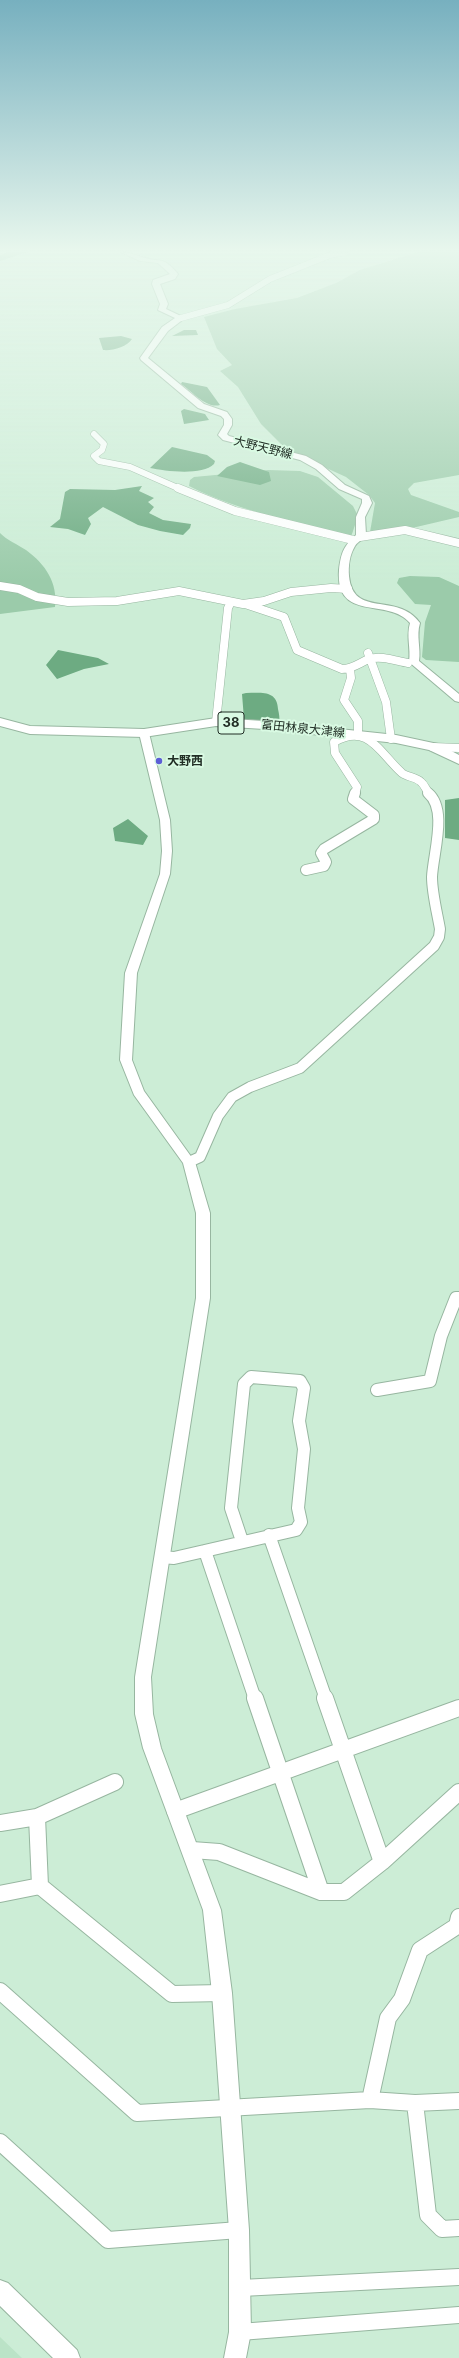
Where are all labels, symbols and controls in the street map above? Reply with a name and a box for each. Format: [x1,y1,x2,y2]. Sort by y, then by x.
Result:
street label: 大野天野線 [232,434,294,462]
road number: 38 [218,712,244,734]
street label: 富田林泉大津線 [260,717,346,741]
place label: 大野西 [167,754,203,768]
marker: 大野西 [154,756,164,766]

